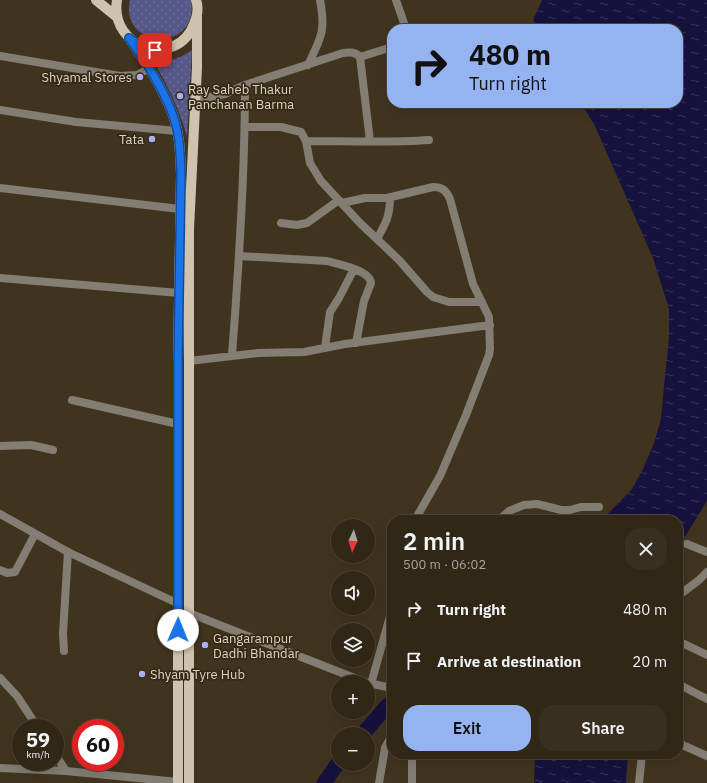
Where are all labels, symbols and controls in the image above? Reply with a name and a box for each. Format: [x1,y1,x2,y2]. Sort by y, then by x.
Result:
pin [138,33,172,67]
text: 480 m [469,36,551,73]
icon: arrive [144,39,166,61]
icon: right [403,40,455,92]
place label: Shyamal Stores [42,69,132,86]
marker: Shyamal Stores [135,72,145,82]
text: Turn right [469,72,547,95]
place label: Ray Saheb Thakur Panchanan Barma [188,81,294,113]
marker: Ray Saheb Thakur Panchanan Barma [175,91,185,101]
place label: Tata [119,131,144,148]
marker: Tata [147,134,157,144]
north arrow [331,519,375,563]
map controls [331,519,375,771]
text: 2 min [403,525,465,557]
button: close [625,528,667,570]
text: 500 m · 06:02 [403,556,486,573]
button: sound [331,571,375,615]
icon: right [403,598,425,620]
text: Turn right [437,600,506,619]
text: 480 m [623,600,667,619]
position arrow [157,609,199,651]
button: layers [331,623,375,667]
place label: Gangarampur Dadhi Bhandar [213,630,300,662]
marker: Gangarampur Dadhi Bhandar [200,640,210,650]
icon: arrive [403,650,425,672]
text: Arrive at destination [437,652,581,671]
text: 20 m [632,652,667,671]
place label: Shyam Tyre Hub [150,666,245,683]
marker: Shyam Tyre Hub [137,669,147,679]
button: + [331,675,375,719]
button: Exit [403,705,531,751]
button: Share [539,705,667,751]
speed limit sign: 60 [72,719,124,771]
text: 59 [26,726,50,753]
button: − [331,727,375,771]
text: km/h [26,748,50,761]

